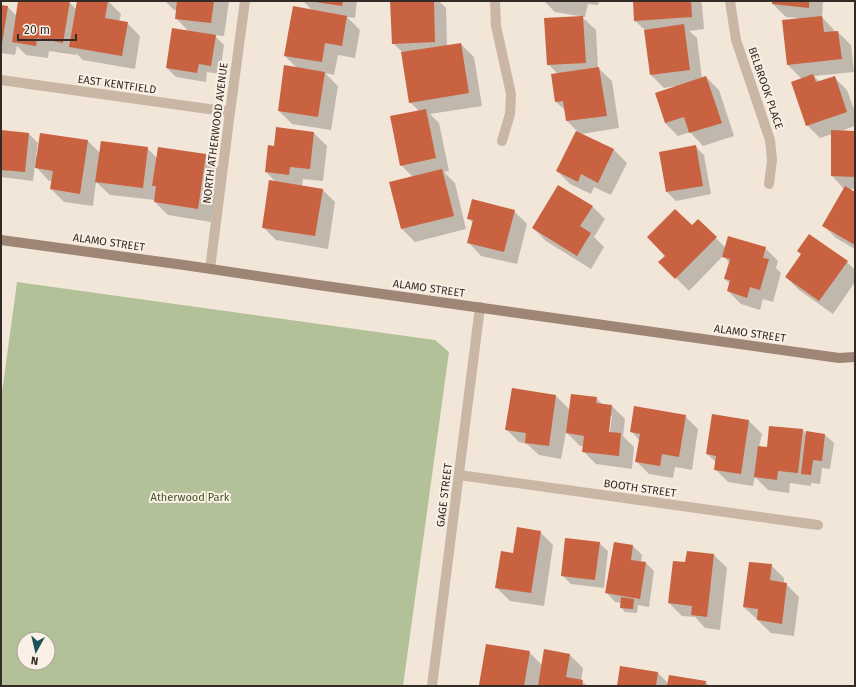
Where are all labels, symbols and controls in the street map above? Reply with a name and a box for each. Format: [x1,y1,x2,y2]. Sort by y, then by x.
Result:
scale bar [18,16,76,42]
text: 20 m [24,23,50,37]
street label: BELBROOK PLACE [745,45,786,131]
street label: NORTH ATHERWOOD AVENUE [200,62,231,204]
street label: EAST KENTFIELD [77,73,157,96]
street label: ALAMO STREET [72,231,146,254]
street label: ALAMO STREET [392,277,466,300]
street label: ALAMO STREET [713,322,787,345]
street label: GAGE STREET [434,462,455,528]
street label: BOOTH STREET [603,477,677,500]
park label: Atherwood Park [151,491,230,504]
north arrow [16,631,56,671]
text: N [30,653,39,667]

